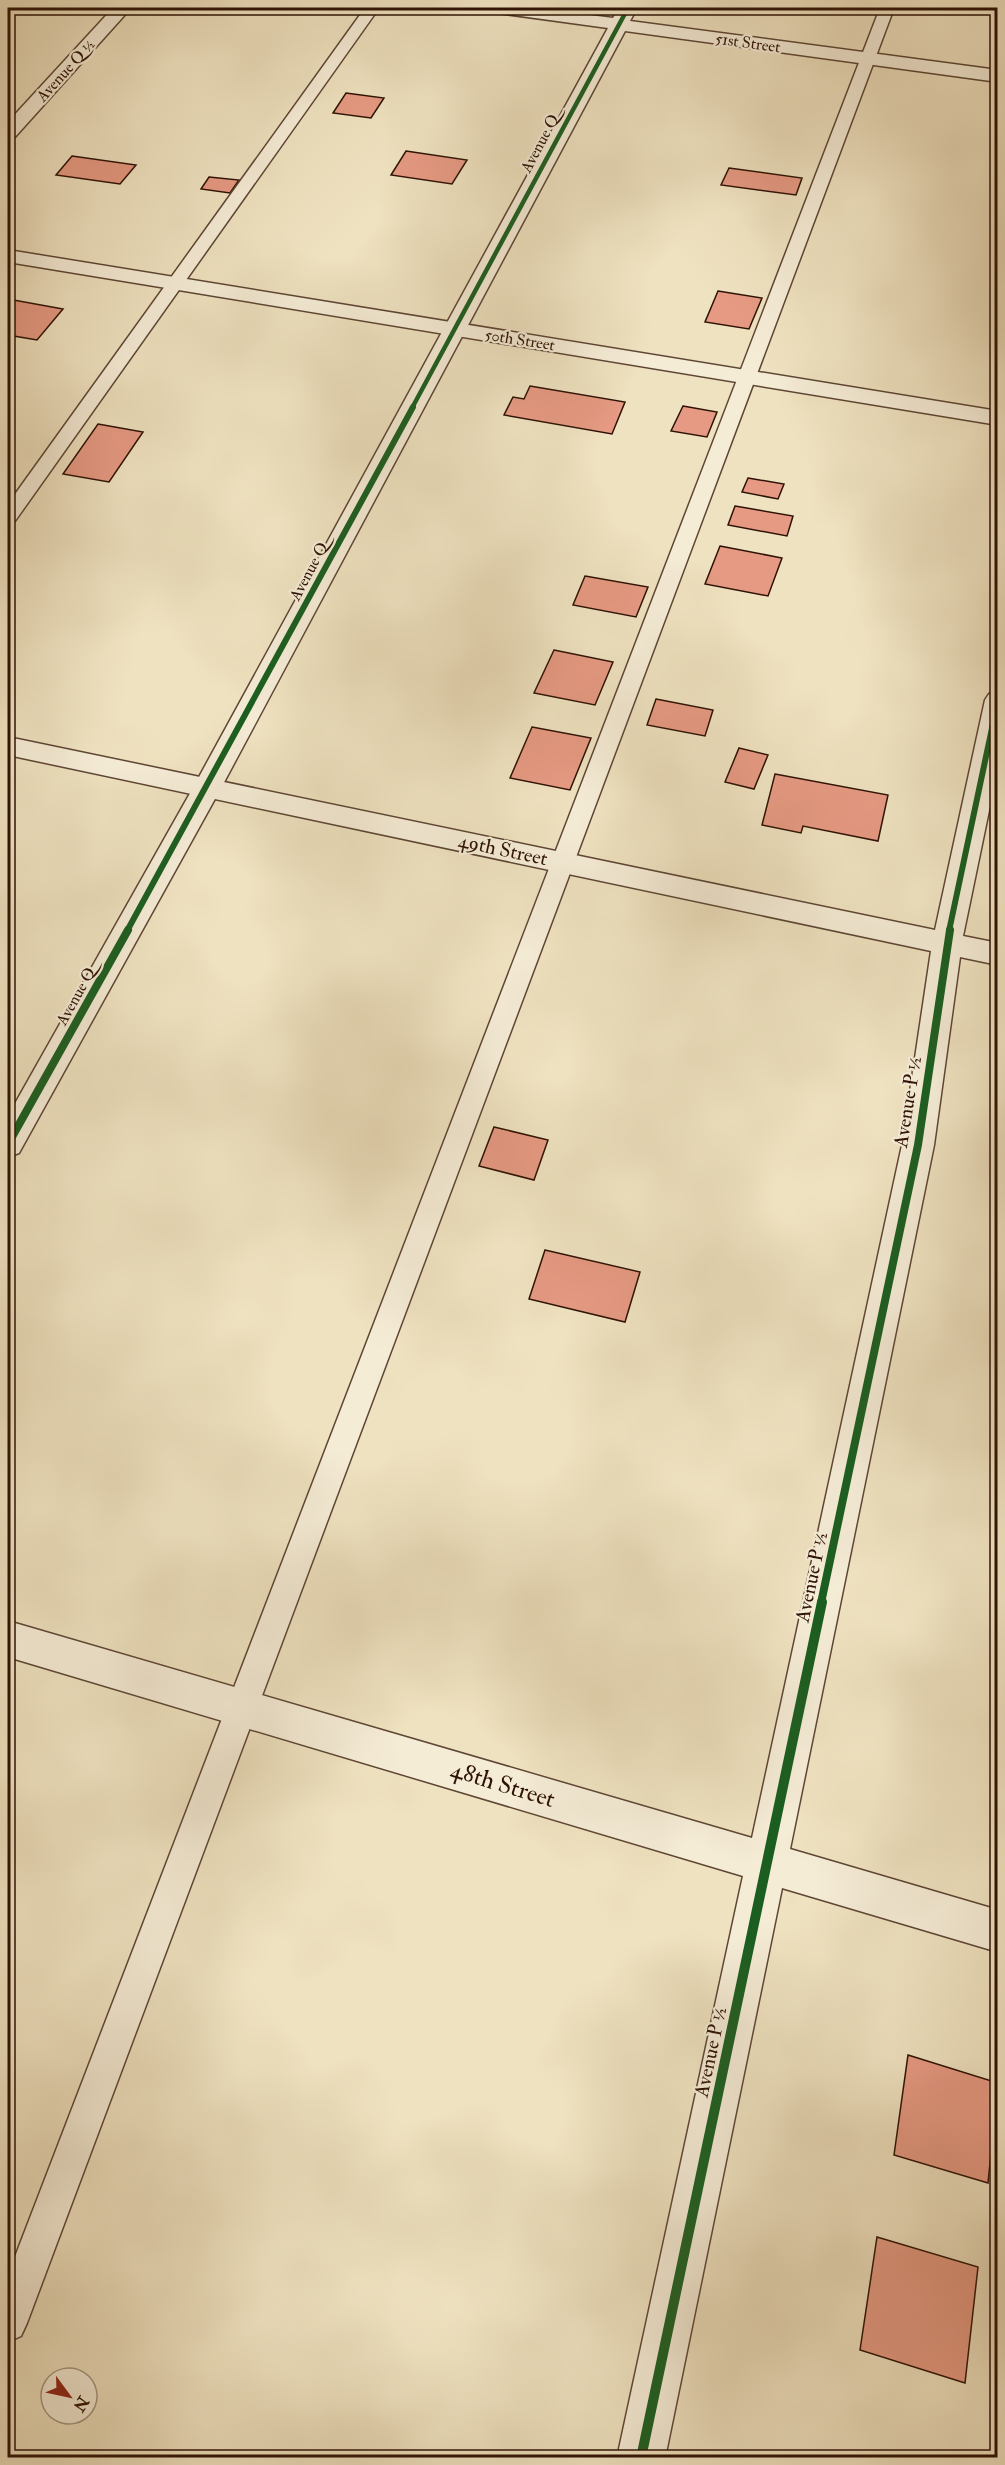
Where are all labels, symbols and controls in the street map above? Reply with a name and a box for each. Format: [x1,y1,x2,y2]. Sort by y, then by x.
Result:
street label: 51st Street [714,29,782,57]
street label: Avenue Q ½ [32,35,99,107]
street label: Avenue Q [516,102,568,177]
street label: 50th Street [483,325,556,355]
street label: Avenue Q [285,530,337,605]
street label: 49th Street [456,828,550,871]
street label: Avenue Q [51,955,105,1030]
street label: Avenue P ½ [888,1055,927,1150]
street label: Avenue P ½ [790,1529,833,1626]
street label: 48th Street [447,1754,559,1815]
street label: Avenue P ½ [689,2004,732,2101]
north arrow [39,2366,99,2426]
text: N [68,2391,94,2416]

